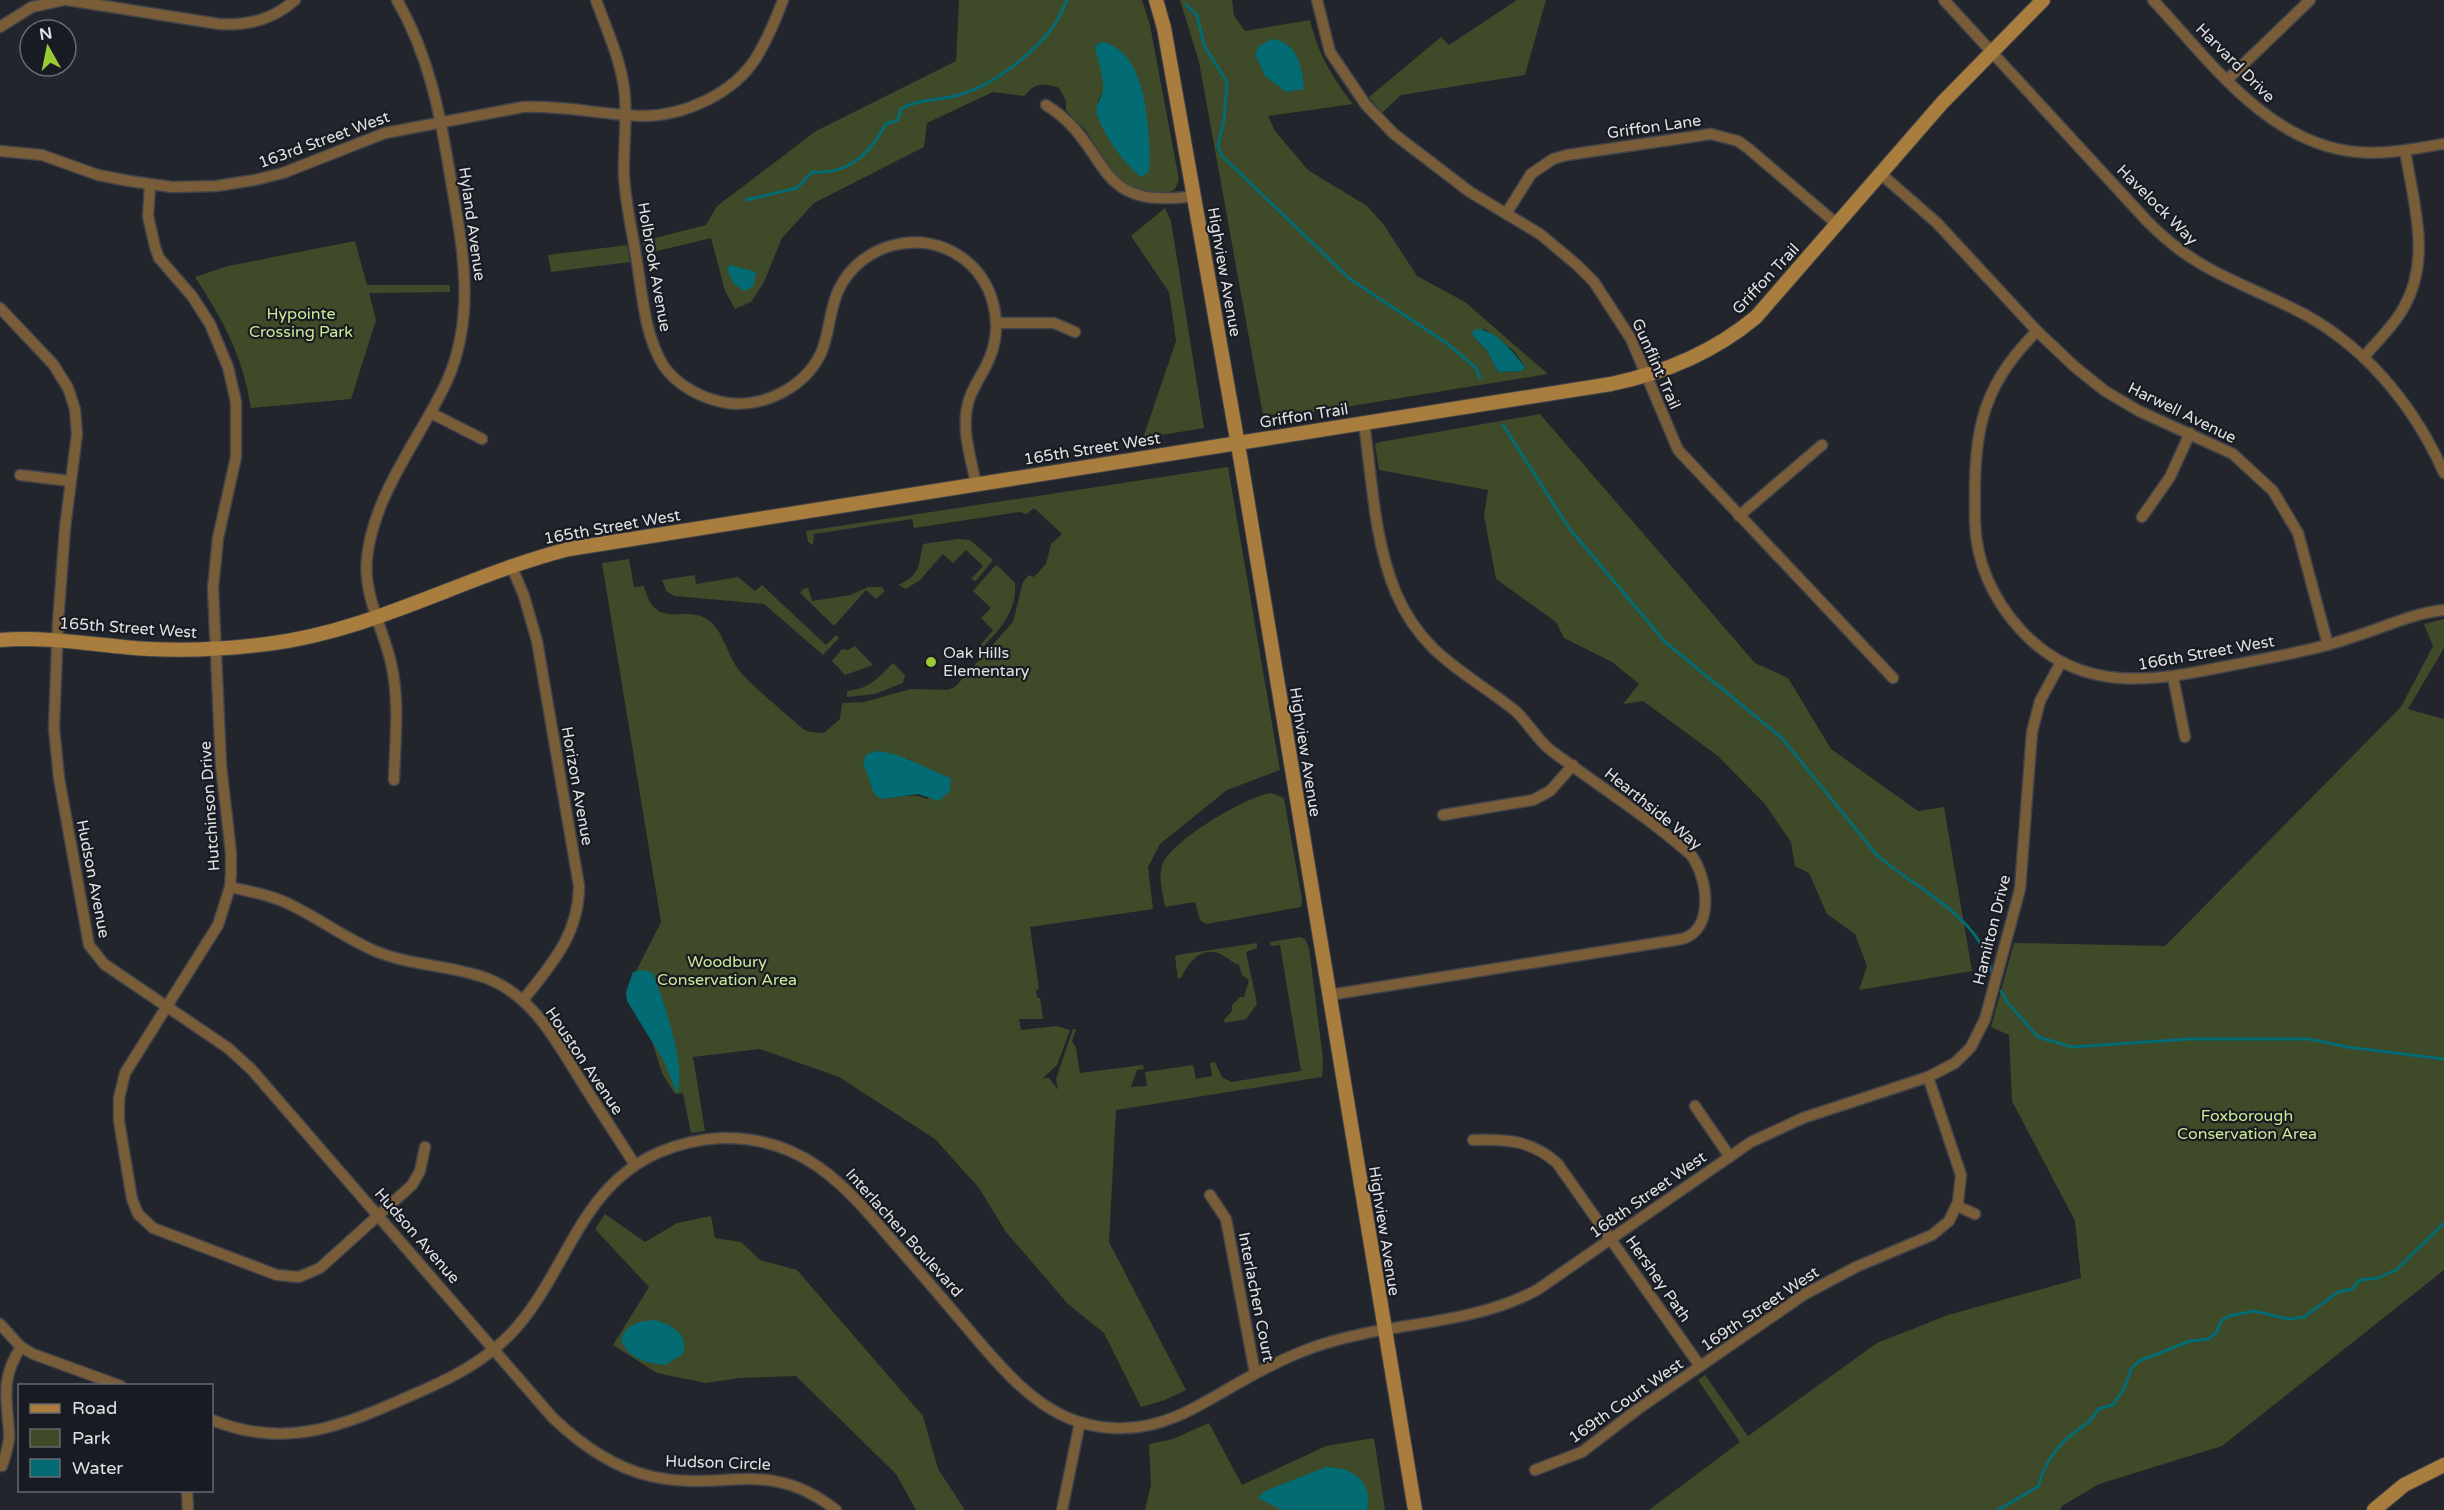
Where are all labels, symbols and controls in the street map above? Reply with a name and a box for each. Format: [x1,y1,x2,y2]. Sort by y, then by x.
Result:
north arrow [18,18,78,78]
street label: Harvard Drive [2191,19,2279,107]
text: N [38,23,54,45]
street label: 163rd Street West [256,107,392,173]
street label: Griffon Lane [1606,111,1702,143]
street label: Havelock Way [2112,160,2202,250]
street label: Hyland Avenue [454,166,490,282]
street label: Holbrook Avenue [633,201,675,333]
street label: Highview Avenue [1203,206,1245,338]
street label: Griffon Trail [1728,239,1804,319]
park label: Hypointe Crossing Park [249,304,353,342]
street label: Gunflint Trail [1627,316,1685,412]
street label: Harwell Avenue [2124,378,2240,448]
street label: Griffon Trail [1258,399,1350,433]
street label: 165th Street West [1022,428,1162,470]
street label: 165th Street West [542,505,682,549]
street label: 165th Street West [58,613,198,643]
street label: 166th Street West [2136,631,2276,675]
place label: Oak Hills Elementary [943,643,1030,681]
marker: Oak Hills Elementary [924,655,938,669]
street label: Highview Avenue [1285,686,1325,818]
street label: Horizon Avenue [557,725,597,847]
street label: Hutchinson Drive [195,740,225,872]
street label: Hearthside Way [1600,764,1706,855]
street label: Hudson Avenue [72,818,114,940]
street label: Hamilton Drive [1969,873,2015,987]
park label: Woodbury Conservation Area [657,952,797,990]
street label: Houston Avenue [541,1003,627,1119]
park label: Foxborough Conservation Area [2177,1106,2317,1144]
street label: 168th Street West [1586,1147,1710,1243]
street label: Interlachen Boulevard [841,1165,967,1301]
street label: Highview Avenue [1364,1165,1404,1297]
street label: Hudson Avenue [370,1184,464,1288]
street label: Interlachen Court [1234,1230,1278,1364]
street label: Hershey Path [1621,1232,1695,1326]
street label: 169th Street West [1697,1262,1823,1356]
street label: 169th Court West [1565,1354,1687,1448]
legend [18,1384,213,1492]
text: Road [72,1397,117,1419]
text: Park [72,1427,111,1449]
street label: Hudson Circle [665,1451,771,1475]
text: Water [72,1457,123,1479]

